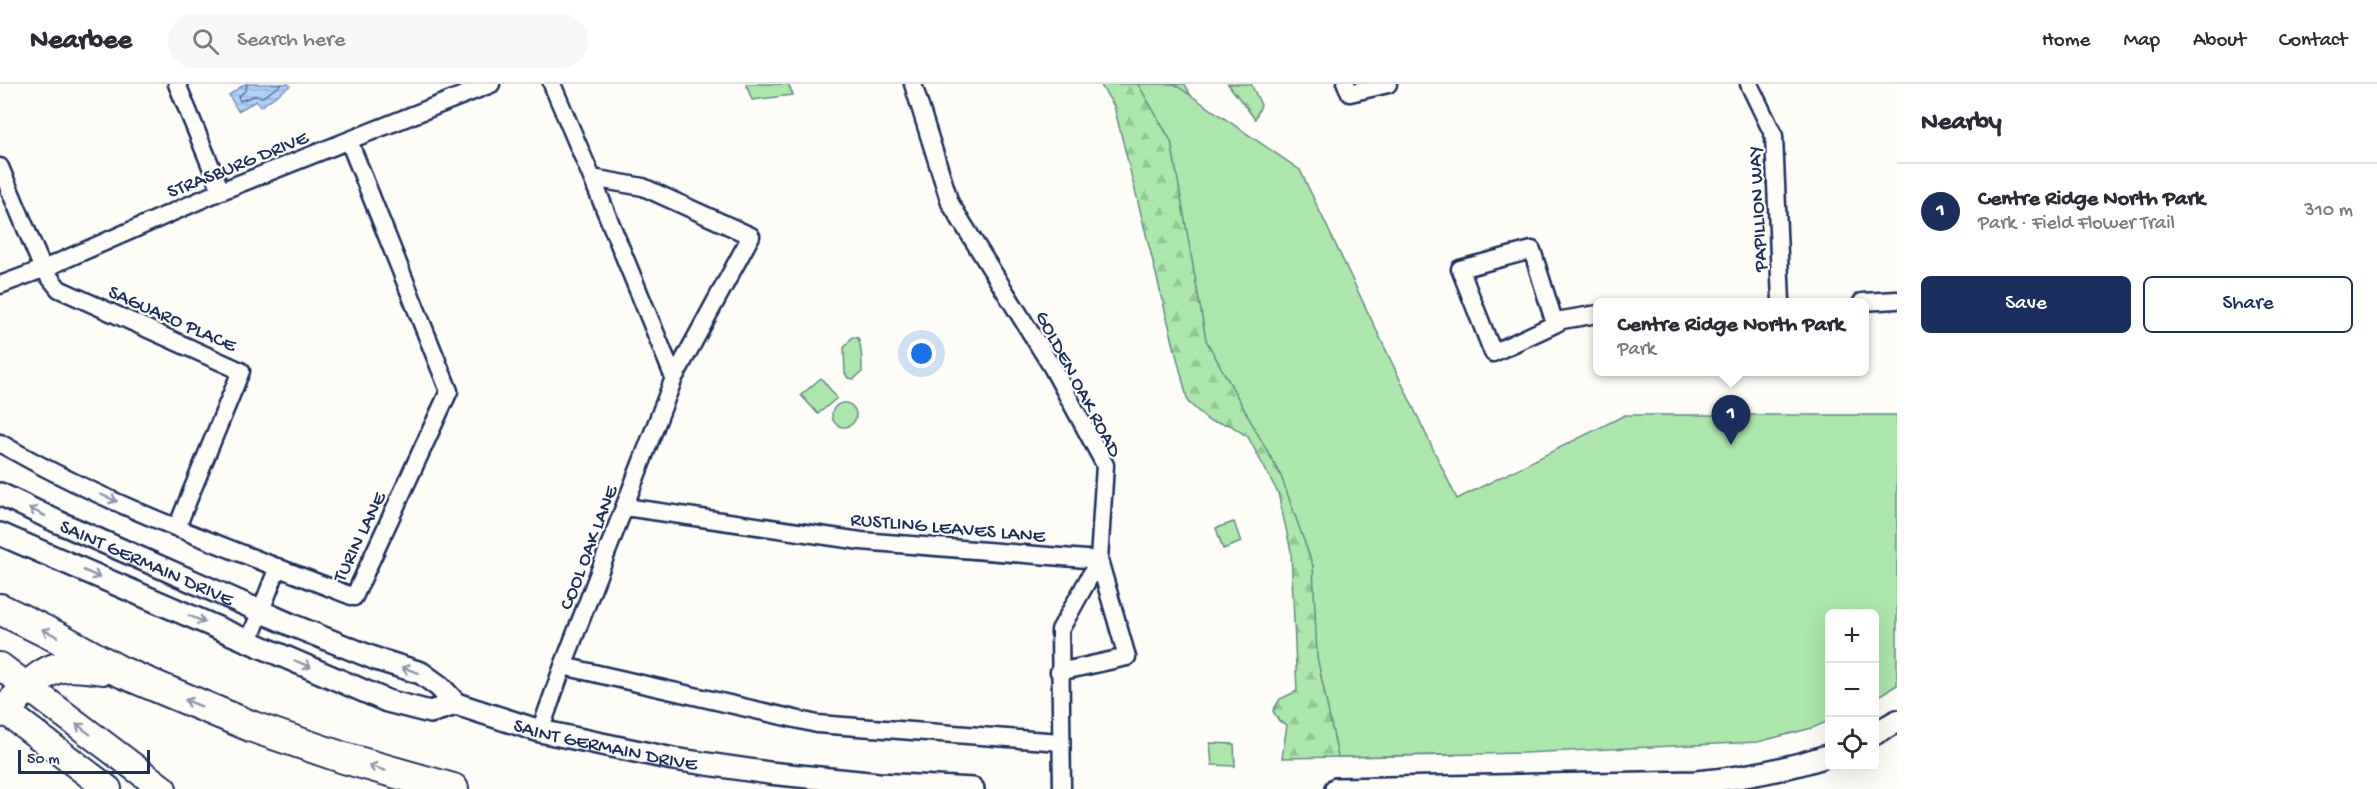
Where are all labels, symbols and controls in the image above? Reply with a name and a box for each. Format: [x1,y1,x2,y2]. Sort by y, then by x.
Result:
search box [168,14,588,68]
text: Nearbee [30,25,132,58]
icon: search [189,25,222,58]
text: Search here [237,28,345,54]
text: Home [2042,29,2090,54]
text: Map [2123,29,2160,54]
text: About [2193,29,2246,54]
text: Contact [2279,29,2347,54]
text: Nearby [1921,108,2002,139]
street label: STRASBURG DRIVE [164,127,314,205]
street label: PAPILLION WAY [1745,145,1774,273]
text: Centre Ridge North Park [1978,187,2205,213]
text: 1 [1936,200,1945,223]
text: 310 m [2304,200,2353,223]
text: Park · Field Flower Trail [1978,213,2175,236]
button: Save [1921,276,2131,333]
button: Share [2143,276,2353,333]
street label: SAGUARO PLACE [104,282,241,359]
popup [1593,298,1869,376]
street label: GOLDEN OAK ROAD [1029,308,1126,463]
text: Centre Ridge North Park [1618,313,1844,339]
your location [907,339,936,368]
text: Park [1618,339,1656,362]
pin: 1 [1712,396,1750,445]
street label: COOL OAK LANE [556,481,625,614]
street label: TURIN LANE [329,488,393,587]
one-way arrow [99,492,117,504]
one-way arrow [29,505,47,517]
street label: RUSTLING LEAVES LANE [849,510,1048,550]
street label: SAINT GERMAIN DRIVE [56,516,238,613]
one-way arrow [83,570,101,581]
map controls [1825,609,1879,771]
button: + [1825,609,1879,663]
one-way arrow [187,614,205,625]
one-way arrow [41,627,59,639]
one-way arrow [293,659,312,670]
button: − [1825,663,1879,717]
one-way arrow [401,664,420,675]
one-way arrow [184,697,203,708]
street label: SAINT GERMAIN DRIVE [510,715,700,778]
button: locate [1825,717,1879,771]
one-way arrow [75,723,91,736]
scale bar [18,747,150,774]
text: 50 m [27,751,60,770]
one-way arrow [368,762,387,773]

